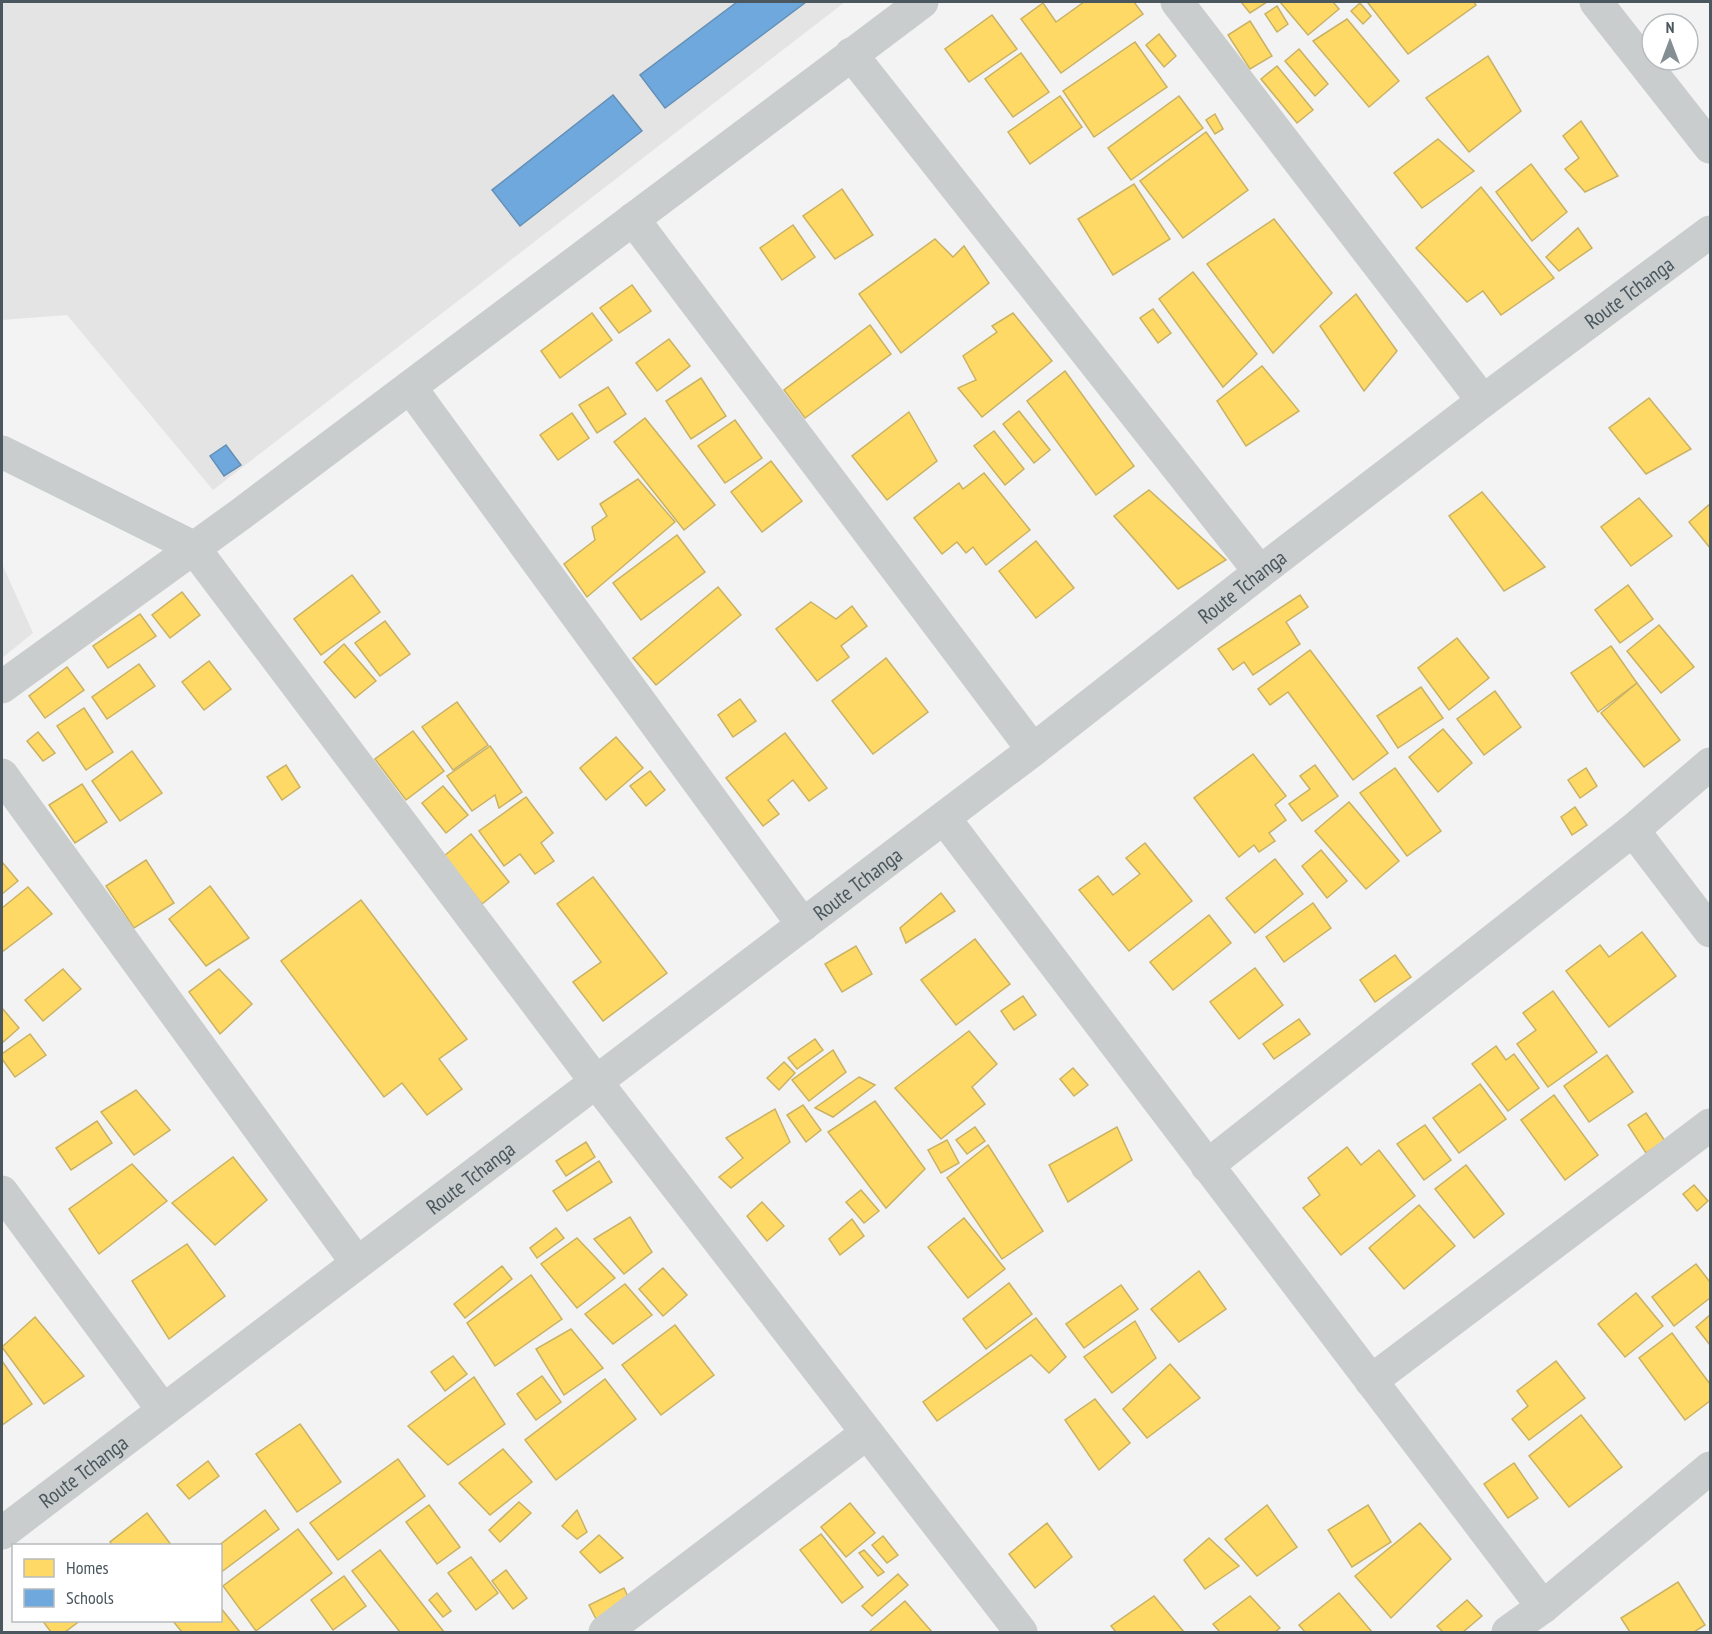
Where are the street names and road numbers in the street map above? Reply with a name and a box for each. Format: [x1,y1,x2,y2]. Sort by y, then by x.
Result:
street label: Route Tchanga [1579,250,1679,334]
street label: Route Tchanga [1192,543,1291,629]
street label: Route Tchanga [807,841,907,926]
street label: Route Tchanga [420,1135,520,1220]
street label: Route Tchanga [33,1429,133,1514]

